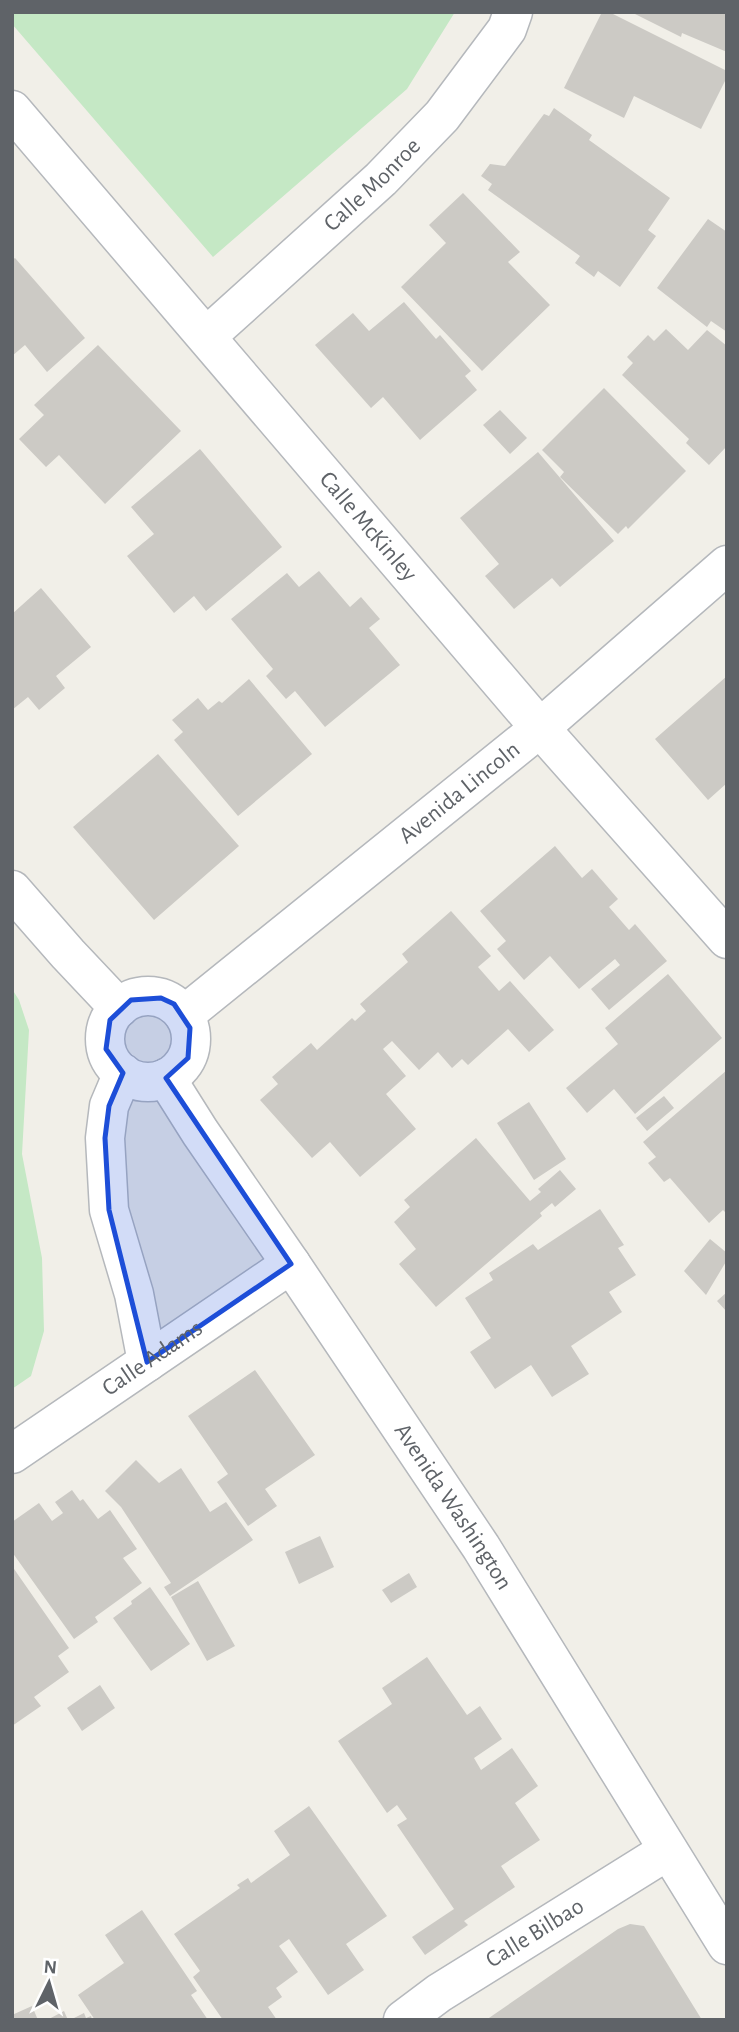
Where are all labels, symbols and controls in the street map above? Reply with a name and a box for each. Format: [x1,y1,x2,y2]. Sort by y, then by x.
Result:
street label: Calle Monroe [320,134,425,236]
street label: Calle McKinley [315,467,421,586]
street label: Avenida Lincoln [395,737,525,848]
street label: Calle Adams [98,1316,207,1401]
street label: Avenida Washington [390,1419,516,1594]
street label: Calle Bilbao [482,1894,588,1973]
north arrow [14,1948,84,2018]
text: N [43,1958,58,1978]

